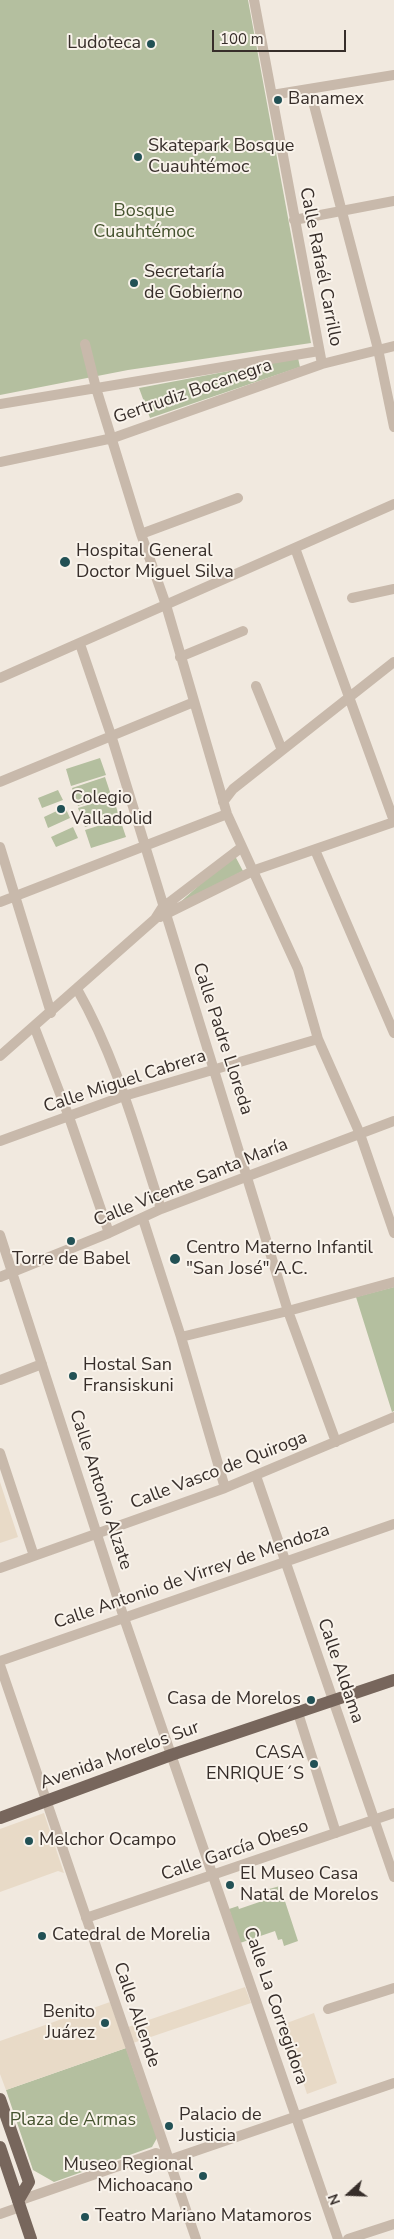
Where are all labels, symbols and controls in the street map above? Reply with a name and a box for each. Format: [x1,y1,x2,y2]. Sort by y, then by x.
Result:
scale bar [214,20,348,52]
text: 100 m [220,29,264,49]
place label: Ludoteca [67,33,141,55]
marker: Ludoteca [145,38,157,50]
place label: Banamex [288,89,364,111]
marker: Banamex [272,94,284,106]
place label: Skatepark Bosque Cuauhtémoc [148,136,294,178]
marker: Skatepark Bosque Cuauhtémoc [132,151,144,163]
street label: Calle Rafaél Carrillo [294,186,346,348]
park label: Bosque Cuauhtémoc [93,201,195,243]
place label: Secretaría de Gobierno [144,262,243,304]
marker: Secretaría de Gobierno [128,277,140,289]
street label: Gertrudiz Bocanegra [111,355,275,429]
place label: Hospital General Doctor Miguel Silva [76,541,234,584]
marker: Hospital General Doctor Miguel Silva [58,555,72,569]
place label: Colegio Valladolid [71,788,153,831]
marker: Colegio Valladolid [55,803,67,815]
street label: Calle Padre Lloreda [187,960,257,1118]
street label: Calle Miguel Cabrera [41,1046,209,1118]
street label: Calle Vicente Santa María [91,1134,291,1232]
marker: Torre de Babel [65,1235,77,1247]
place label: Centro Materno Infantil "San José" A.C. [186,1238,373,1280]
place label: Torre de Babel [12,1249,130,1271]
marker: Centro Materno Infantil "San José" A.C. [168,1252,182,1266]
place label: Hostal San Fransiskuni [83,1355,174,1398]
marker: Hostal San Fransiskuni [67,1370,79,1382]
street label: Calle Antonio Alzate [64,1407,136,1573]
street label: Calle Vasco de Quiroga [128,1427,310,1515]
street label: Calle Antonio de Virrey de Mendoza [51,1520,333,1634]
street label: Calle Aldama [312,1616,368,1726]
place label: Casa de Morelos [167,1689,301,1711]
marker: Casa de Morelos [305,1694,317,1706]
street label: Avenida Morelos Sur [37,1717,203,1795]
place label: CASA ENRIQUE´S [206,1743,304,1786]
marker: CASA ENRIQUE´S [308,1758,320,1770]
street label: Calle García Obeso [159,1816,311,1886]
place label: Melchor Ocampo [39,1830,176,1852]
marker: Melchor Ocampo [23,1835,35,1847]
place label: El Museo Casa Natal de Morelos [240,1864,379,1906]
marker: El Museo Casa Natal de Morelos [224,1879,236,1891]
street label: Calle La Corregidora [238,1924,312,2088]
place label: Catedral de Morelia [52,1925,211,1947]
marker: Catedral de Morelia [36,1930,48,1942]
street label: Calle Allende [108,1960,164,2070]
place label: Benito Juárez [43,2002,95,2045]
marker: Benito Juárez [99,2017,111,2029]
place label: Palacio de Justicia [179,2105,262,2148]
park label: Plaza de Armas [10,2110,136,2132]
marker: Palacio de Justicia [163,2120,175,2132]
place label: Museo Regional Michoacano [63,2155,193,2198]
north arrow [324,2169,374,2219]
marker: Museo Regional Michoacano [197,2170,209,2182]
text: N [324,2191,345,2207]
place label: Teatro Mariano Matamoros [95,2206,312,2228]
marker: Teatro Mariano Matamoros [79,2211,91,2223]

